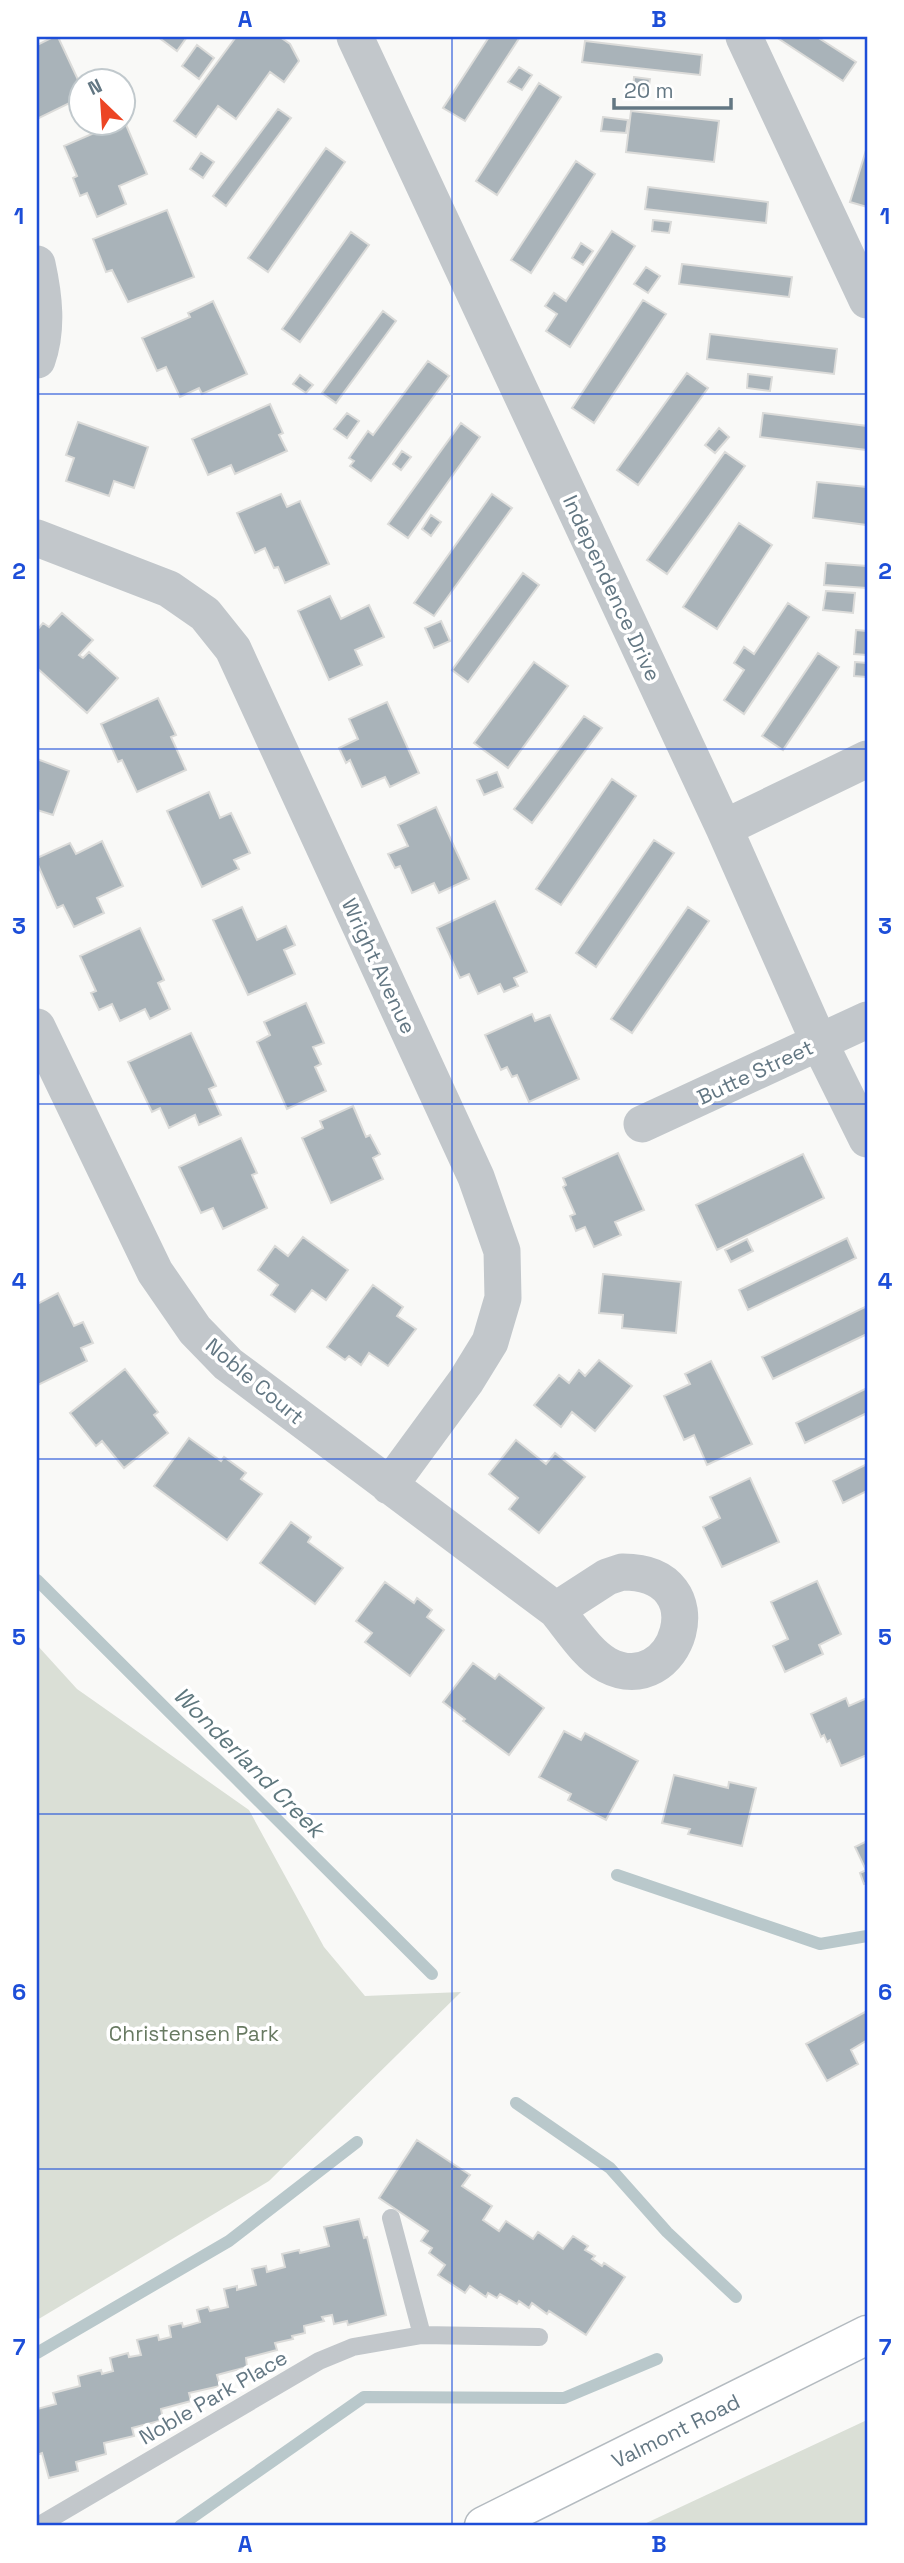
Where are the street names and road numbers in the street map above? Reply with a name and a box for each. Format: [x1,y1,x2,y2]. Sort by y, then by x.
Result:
street label: Independence Drive [557,491,667,685]
street label: Wright Avenue [336,894,422,1038]
street label: Butte Street [693,1033,817,1111]
street label: Noble Court [200,1332,310,1430]
street label: Noble Park Place [134,2344,292,2450]
street label: Valmont Road [607,2387,744,2474]

